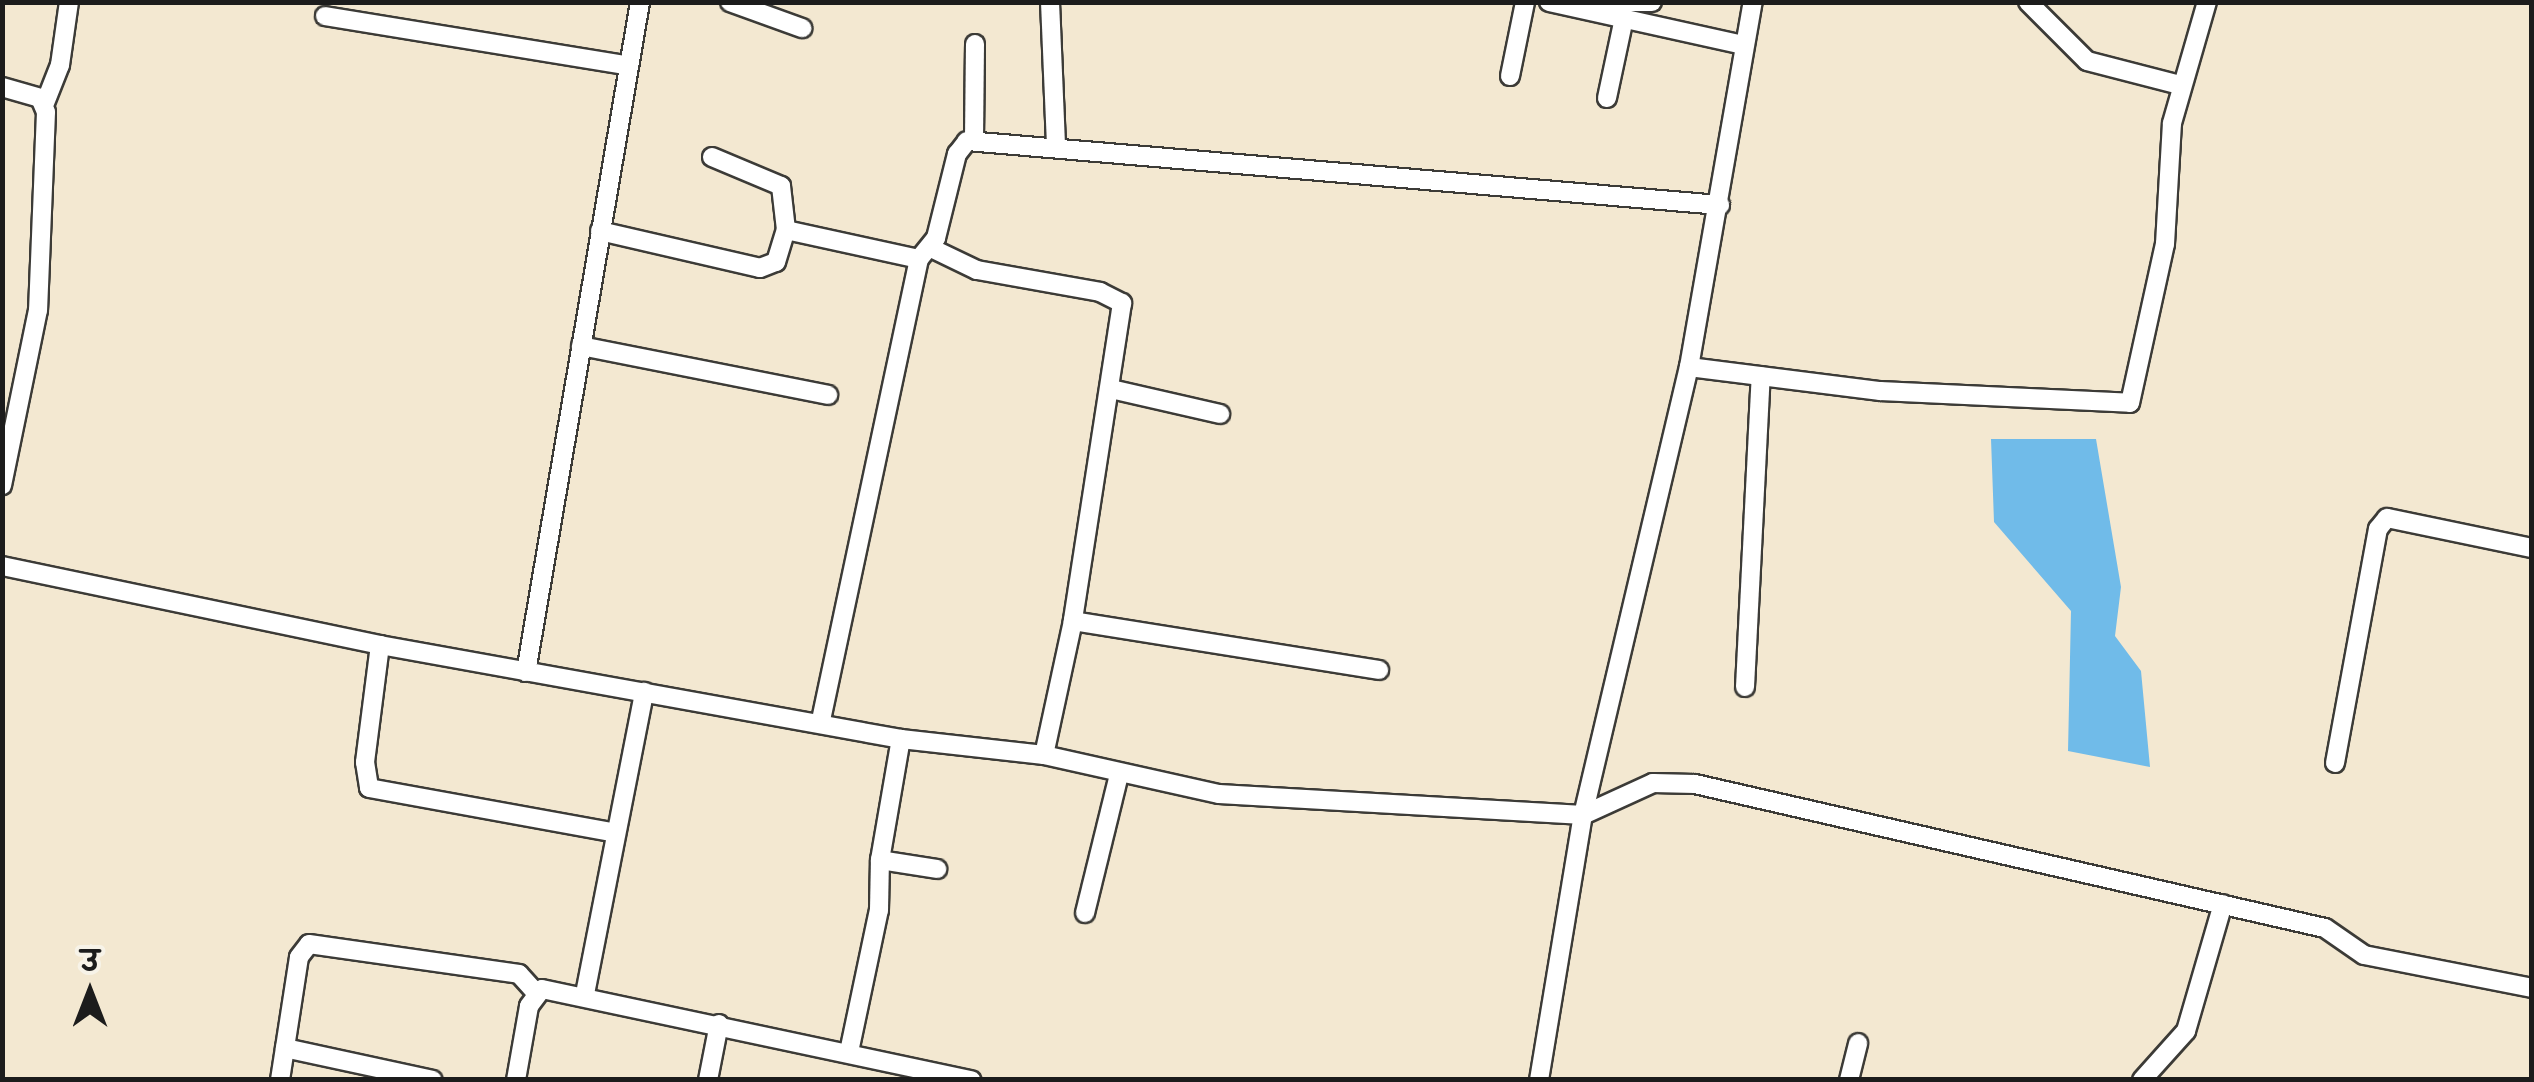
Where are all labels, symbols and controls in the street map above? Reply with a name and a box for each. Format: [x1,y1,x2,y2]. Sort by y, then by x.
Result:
north arrow [40,942,140,1042]
text: उ [81,946,99,978]

